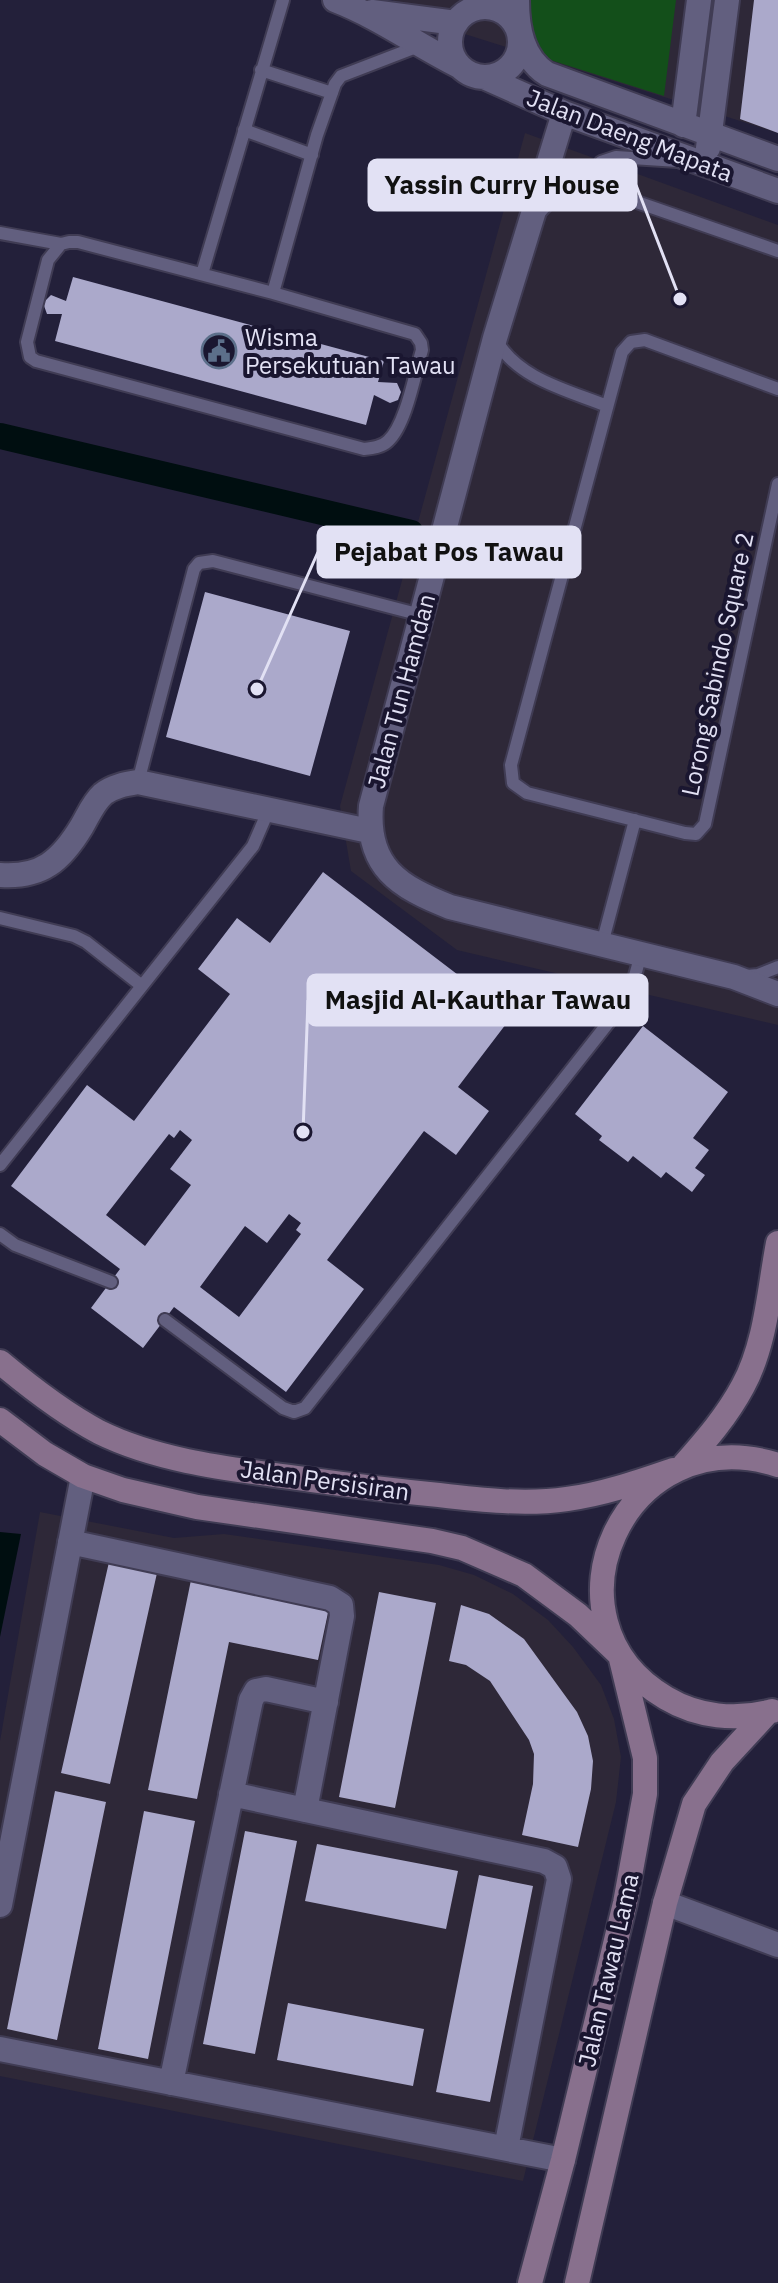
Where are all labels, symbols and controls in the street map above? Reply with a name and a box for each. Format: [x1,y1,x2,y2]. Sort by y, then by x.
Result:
street label: Jalan Daeng Mapata [522,81,738,189]
callout: Yassin Curry House [369,160,636,210]
text: Yassin Curry House [384,167,620,201]
place label: Wisma Persekutuan Tawau [245,321,456,381]
public building icon: Wisma Persekutuan Tawau [200,332,238,370]
callout: Pejabat Pos Tawau [318,527,580,577]
street label: Lorong Sabindo Square 2 [673,529,761,799]
text: Pejabat Pos Tawau [334,534,564,568]
street label: Jalan Tun Hamdan [360,590,442,792]
callout: Masjid Al-Kauthar Tawau [308,975,647,1025]
text: Masjid Al-Kauthar Tawau [325,982,631,1016]
street label: Jalan Persisiran [238,1452,412,1508]
street label: Jalan Tawau Lama [570,1870,646,2070]

